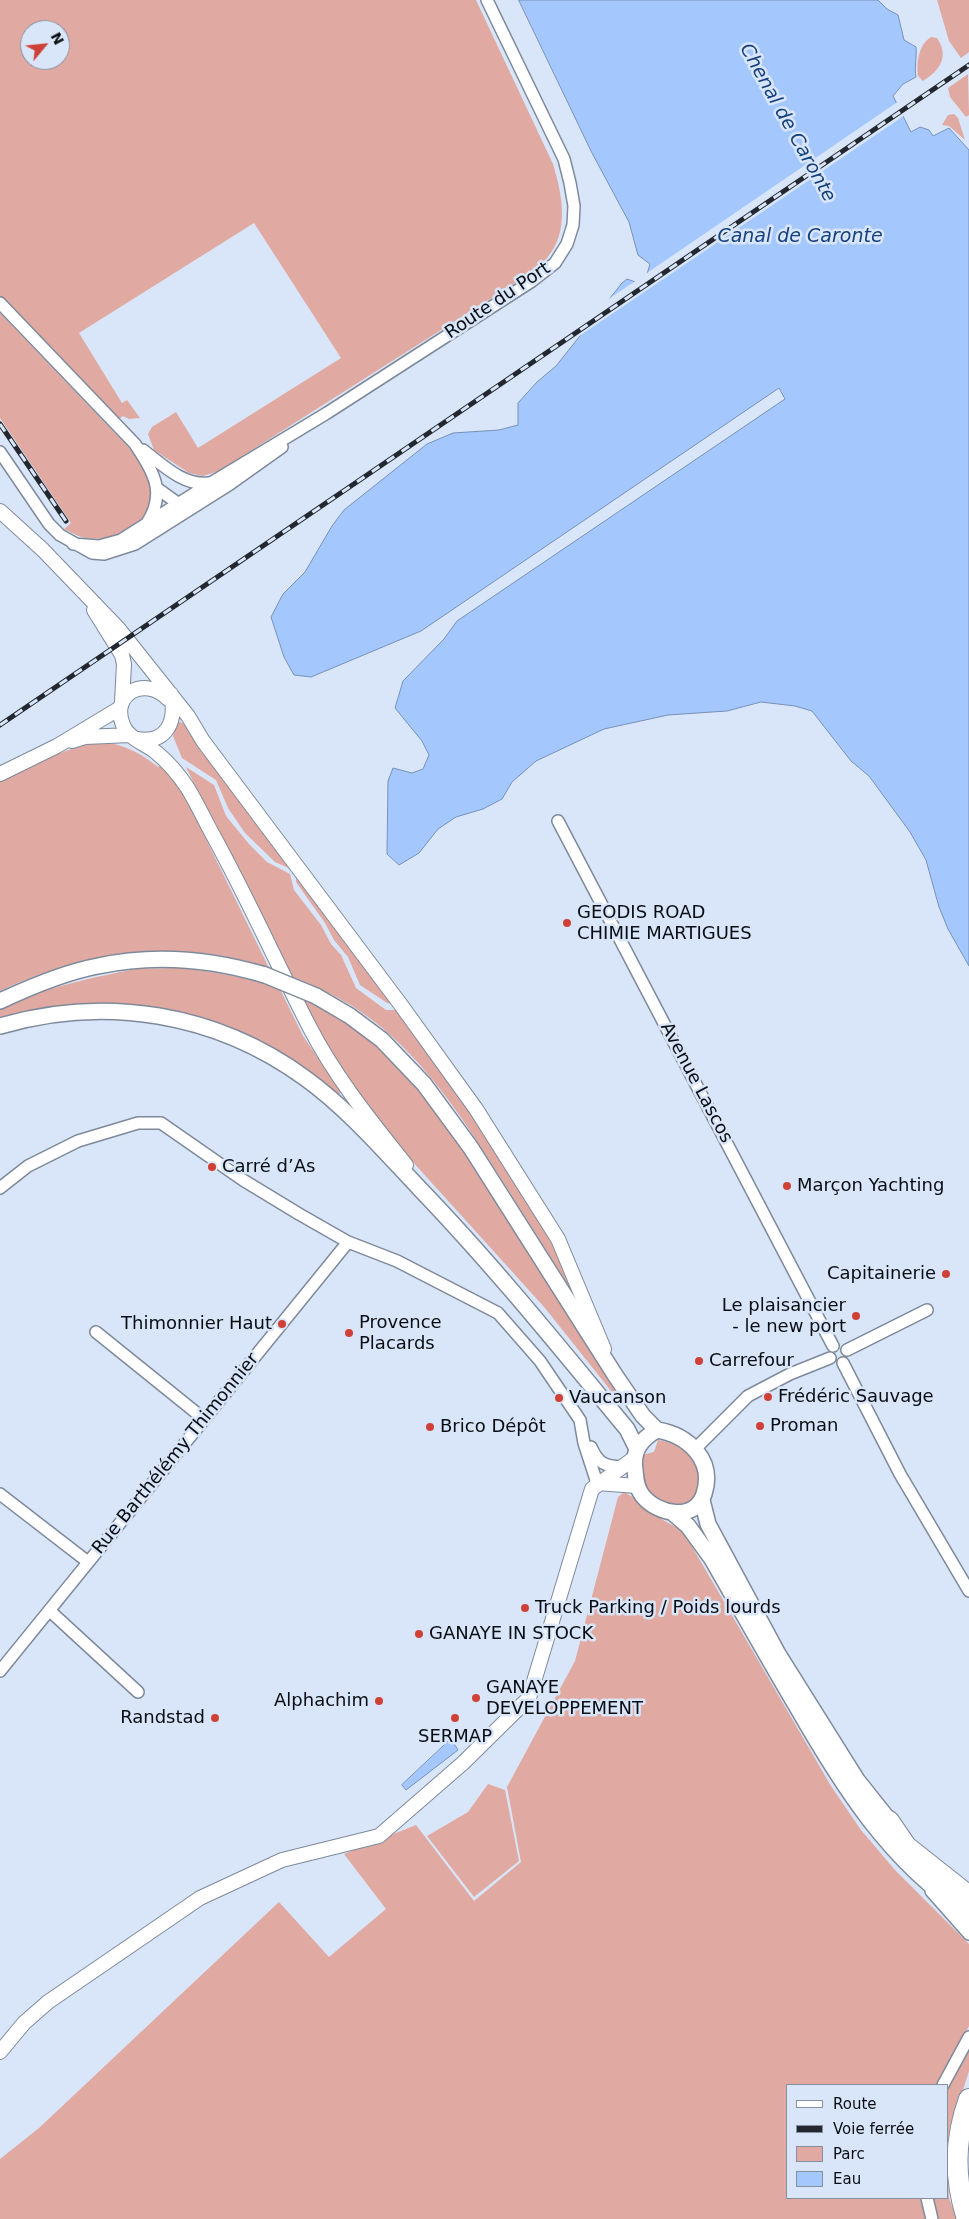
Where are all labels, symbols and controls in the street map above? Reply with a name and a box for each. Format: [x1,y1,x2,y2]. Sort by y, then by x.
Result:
north arrow [20,20,70,70]
text: N [48,29,67,47]
water label: Chenal de Caronte [734,40,840,206]
water label: Canal de Caronte [717,226,883,248]
street label: Route du Port [441,258,555,344]
place label: GEODIS ROAD CHIMIE MARTIGUES [577,902,752,944]
marker: GEODIS ROAD CHIMIE MARTIGUES [561,917,573,929]
street label: Avenue Lascos [655,1019,737,1147]
place label: Carré d’As [222,1156,315,1178]
marker: Carré d’As [206,1161,218,1173]
place label: Marçon Yachting [797,1175,944,1197]
marker: Marçon Yachting [781,1180,793,1192]
place label: Capitainerie [827,1263,936,1285]
marker: Capitainerie [940,1268,952,1280]
place label: Le plaisancier - le new port [722,1295,846,1338]
marker: Le plaisancier - le new port [850,1310,862,1322]
place label: Provence Placards [359,1312,442,1355]
place label: Thimonnier Haut [121,1313,272,1335]
marker: Thimonnier Haut [276,1318,288,1330]
marker: Provence Placards [343,1327,355,1339]
street label: Rue Barthélémy Thimonnier [88,1349,264,1559]
place label: Carrefour [709,1350,794,1372]
marker: Carrefour [693,1355,705,1367]
place label: Frédéric Sauvage [778,1386,934,1408]
place label: Vaucanson [569,1387,666,1409]
marker: Frédéric Sauvage [762,1391,774,1403]
marker: Vaucanson [553,1392,565,1404]
place label: Proman [770,1415,839,1437]
place label: Brico Dépôt [440,1416,546,1438]
marker: Proman [754,1420,766,1432]
marker: Brico Dépôt [424,1421,436,1433]
place label: Truck Parking / Poids lourds [535,1597,781,1619]
marker: Truck Parking / Poids lourds [519,1602,531,1614]
place label: GANAYE IN STOCK [429,1623,593,1645]
marker: GANAYE IN STOCK [413,1628,425,1640]
place label: GANAYE DEVELOPPEMENT [486,1677,643,1720]
place label: Alphachim [274,1690,369,1712]
marker: GANAYE DEVELOPPEMENT [470,1692,482,1704]
marker: Alphachim [373,1695,385,1707]
place label: Randstad [120,1707,205,1729]
marker: Randstad [209,1712,221,1724]
marker: SERMAP [449,1712,461,1724]
place label: SERMAP [418,1726,492,1748]
legend [786,2084,949,2199]
text: Route [833,2095,877,2113]
text: Voie ferrée [833,2120,914,2138]
text: Parc [833,2145,865,2163]
text: Eau [833,2170,861,2188]

